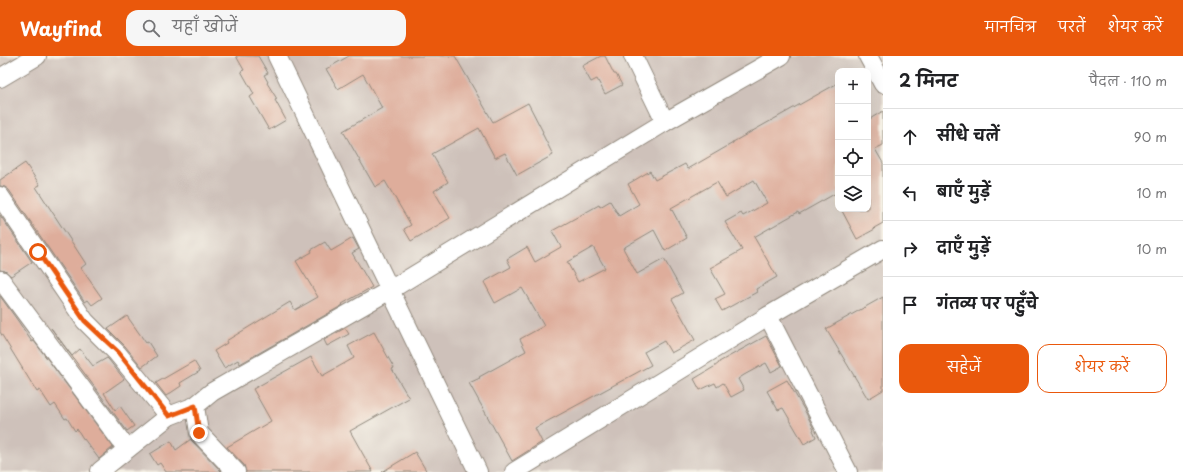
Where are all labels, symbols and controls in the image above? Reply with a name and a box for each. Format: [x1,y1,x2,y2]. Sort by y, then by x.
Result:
search box [126,10,406,46]
text: Wayfind [20,14,102,42]
text: यहाँ खोजें [172,14,238,37]
text: मानचित्र [985,16,1036,37]
text: परतें [1058,16,1086,37]
text: शेयर करें [1108,16,1163,37]
icon: search [140,17,162,39]
text: 2 मिनट [899,67,958,93]
map controls [835,68,871,212]
button: + [835,68,871,104]
text: पैदल · 110 m [1089,71,1167,90]
button: − [835,104,871,140]
text: सीधे चलें [937,123,999,146]
icon: ahead [899,126,921,148]
text: 90 m [1134,127,1167,146]
button: locate [835,140,871,176]
button: layers [835,176,871,212]
text: बाएँ मुड़ें [937,179,991,202]
icon: left [899,182,921,204]
text: 10 m [1137,183,1167,202]
text: दाएँ मुड़ें [937,235,990,258]
icon: right [899,238,921,260]
text: 10 m [1137,239,1167,258]
route start [29,243,47,261]
text: गंतव्य पर पहुँचे [937,291,1038,314]
icon: arrive [899,294,921,316]
button: सहेजें [899,344,1029,393]
button: शेयर करें [1037,344,1167,393]
route end [190,424,208,442]

